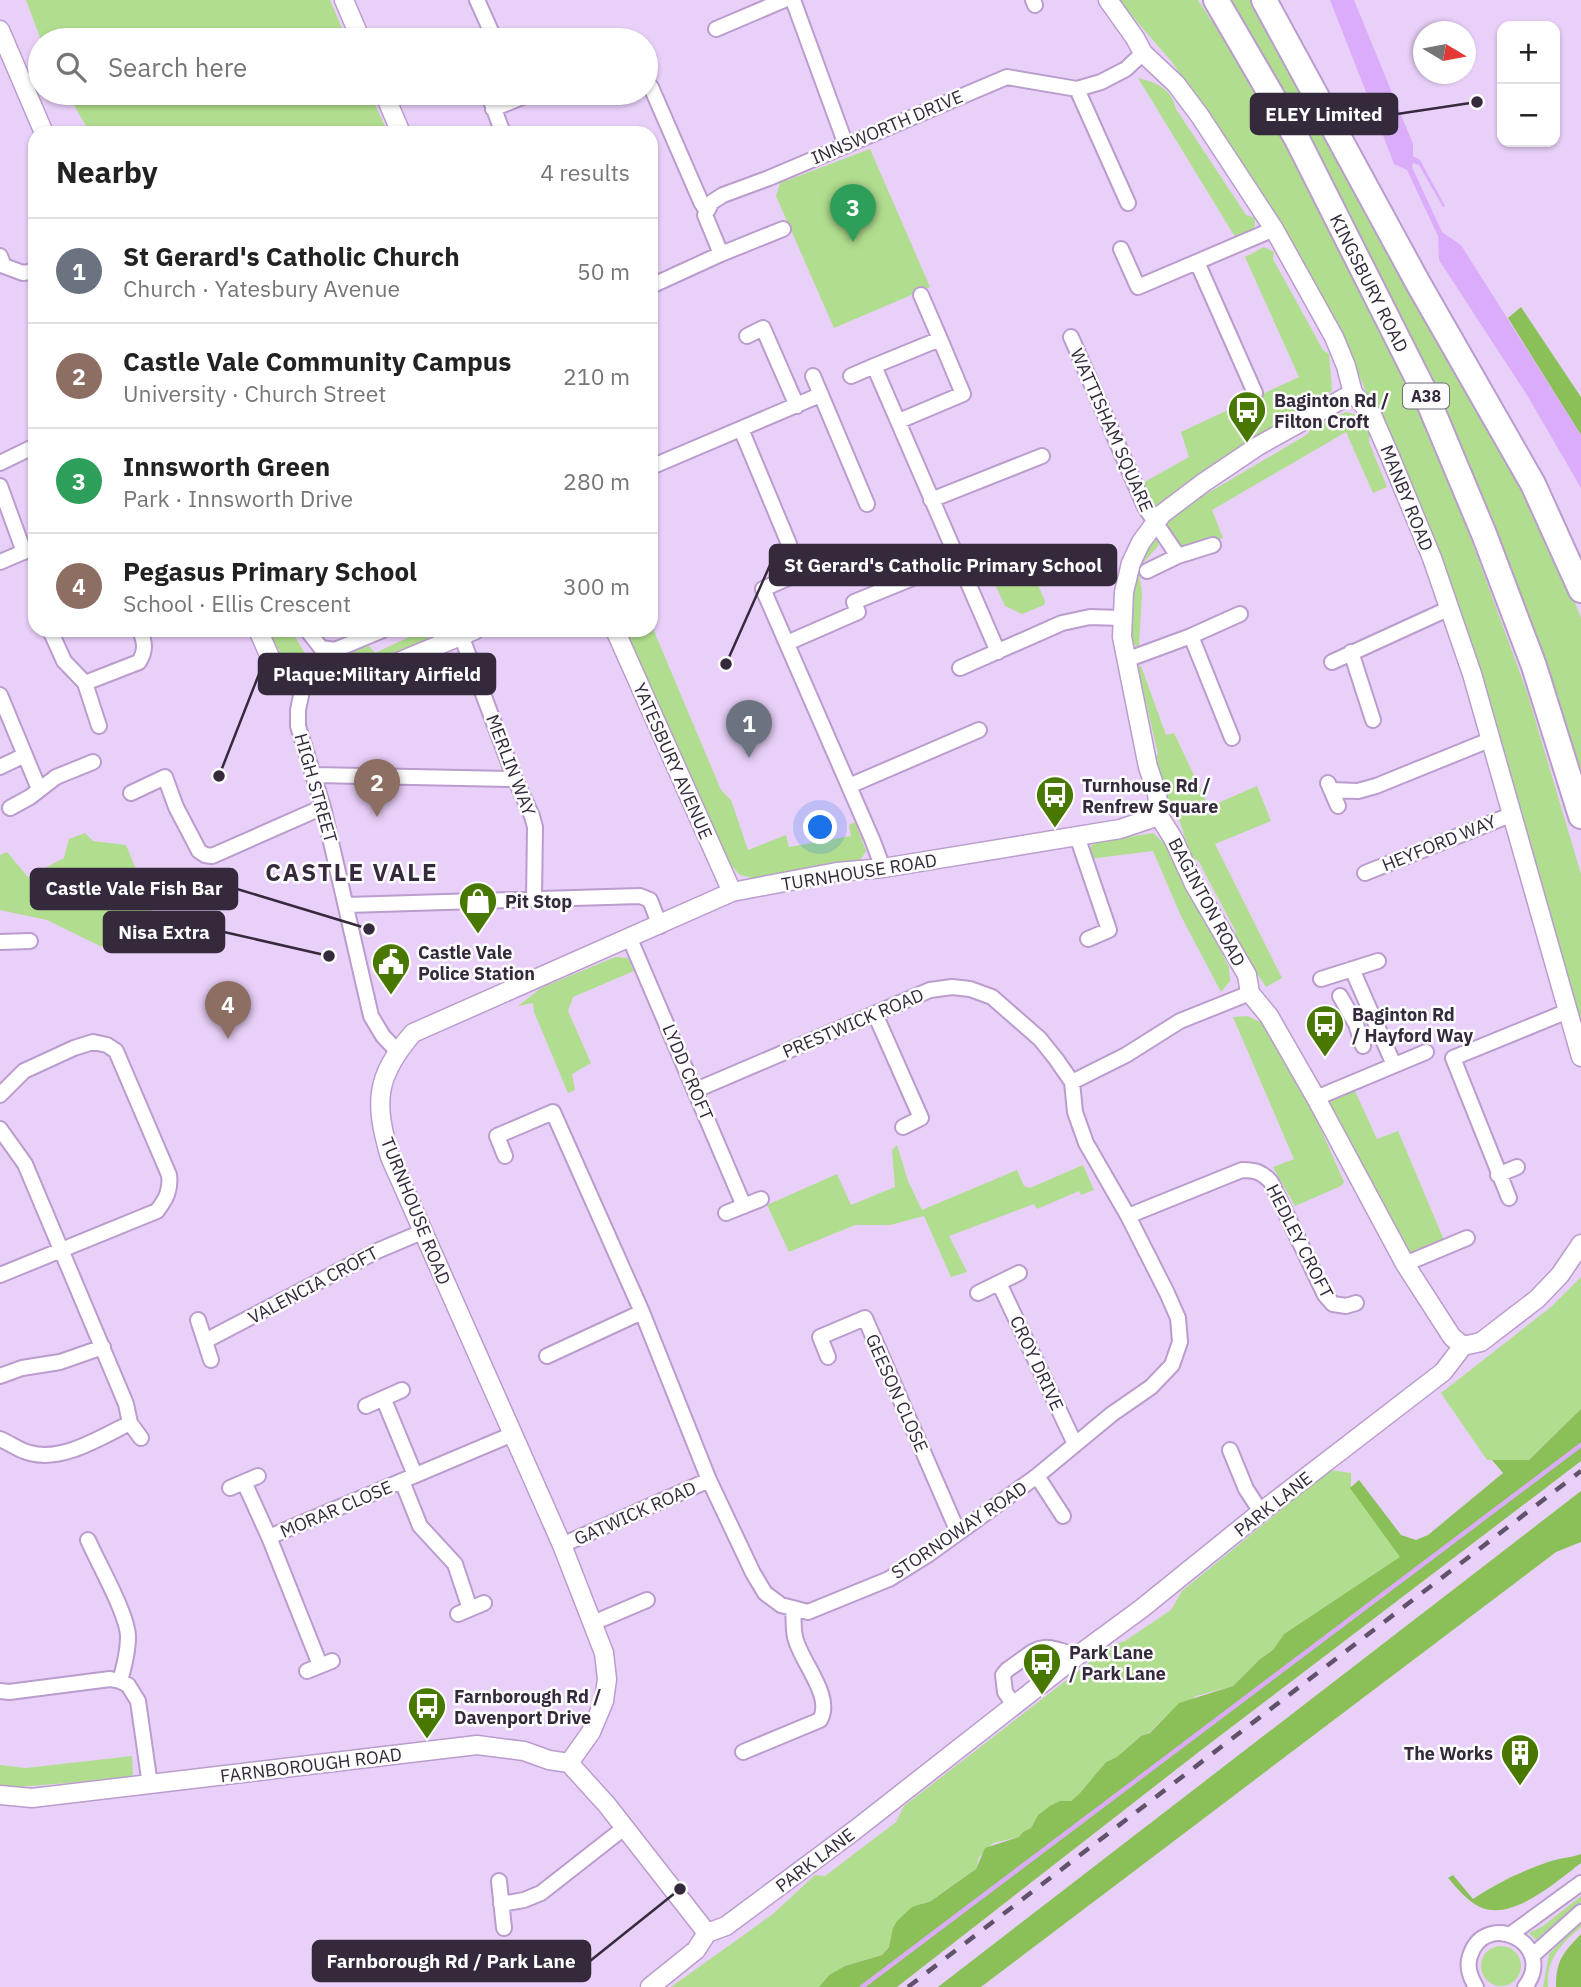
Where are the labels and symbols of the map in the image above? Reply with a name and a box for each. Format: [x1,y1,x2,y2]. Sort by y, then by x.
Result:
north arrow [1413,21,1476,84]
street label: INNSWORTH DRIVE [808,85,966,169]
callout: ELEY Limited [1251,94,1397,134]
text: ELEY Limited [1265,102,1383,126]
pin: 3 [830,184,876,242]
street label: KINGSBURY ROAD [1325,210,1414,356]
street label: WATTISHAM SQUARE [1066,345,1158,515]
road number: A38 [1403,384,1449,408]
bus stop icon: Baginton Rd / Filton Croft [1226,389,1268,444]
place label: Baginton Rd / Filton Croft [1274,389,1389,433]
street label: MANBY ROAD [1375,442,1439,554]
callout: St Gerard's Catholic Primary School [770,545,1116,585]
text: St Gerard's Catholic Primary School [784,553,1102,577]
callout: Plaque:Military Airfield [259,654,495,694]
text: Plaque:Military Airfield [273,662,481,686]
street label: YATESBURY AVENUE [628,679,718,843]
pin: 1 [726,700,772,758]
street label: MERLIN WAY [481,711,541,819]
street label: HIGH STREET [289,731,343,845]
pin: 2 [354,759,400,817]
bus stop icon: Turnhouse Rd / Renfrew Square [1034,774,1076,829]
place label: Turnhouse Rd / Renfrew Square [1082,774,1218,818]
your location [803,810,837,844]
street label: HEYFORD WAY [1379,810,1500,876]
street label: BAGINTON ROAD [1163,834,1251,970]
street label: TURNHOUSE ROAD [780,848,938,896]
district label: CASTLE VALE [265,856,439,888]
callout: Castle Vale Fish Bar [31,869,237,909]
text: Castle Vale Fish Bar [45,876,223,900]
shop icon: Pit Stop [457,880,499,935]
place label: Pit Stop [505,890,572,913]
callout: Nisa Extra [104,912,224,952]
text: Nisa Extra [118,920,210,944]
public building icon: Castle Vale Police Station [370,941,412,996]
place label: Castle Vale Police Station [418,941,535,985]
pin: 4 [205,981,251,1039]
street label: PRESTWICK ROAD [779,983,927,1063]
bus stop icon: Baginton Rd / Hayford Way [1304,1003,1346,1058]
place label: Baginton Rd / Hayford Way [1352,1003,1473,1047]
street label: LYDD CROFT [657,1020,719,1124]
street label: TURNHOUSE ROAD [376,1134,456,1288]
street label: HEDLEY CROFT [1261,1180,1339,1302]
street label: VALENCIA CROFT [244,1241,382,1329]
street label: CROY DRIVE [1005,1312,1069,1414]
street label: GEESON CLOSE [861,1330,933,1456]
street label: PARK LANE [1229,1466,1317,1542]
street label: MORAR CLOSE [276,1475,396,1543]
street label: GATWICK ROAD [571,1476,699,1550]
street label: STORNOWAY ROAD [887,1476,1031,1584]
bus stop icon: Park Lane / Park Lane [1021,1641,1063,1696]
place label: Park Lane / Park Lane [1069,1641,1166,1685]
bus stop icon: Farnborough Rd / Davenport Drive [406,1685,448,1740]
place label: Farnborough Rd / Davenport Drive [454,1685,601,1729]
building icon: The Works [1499,1732,1541,1787]
street label: FARNBOROUGH ROAD [219,1742,403,1788]
place label: The Works [1404,1742,1493,1765]
street label: PARK LANE [771,1823,859,1897]
callout: Farnborough Rd / Park Lane [313,1941,590,1981]
text: Farnborough Rd / Park Lane [326,1949,576,1973]

